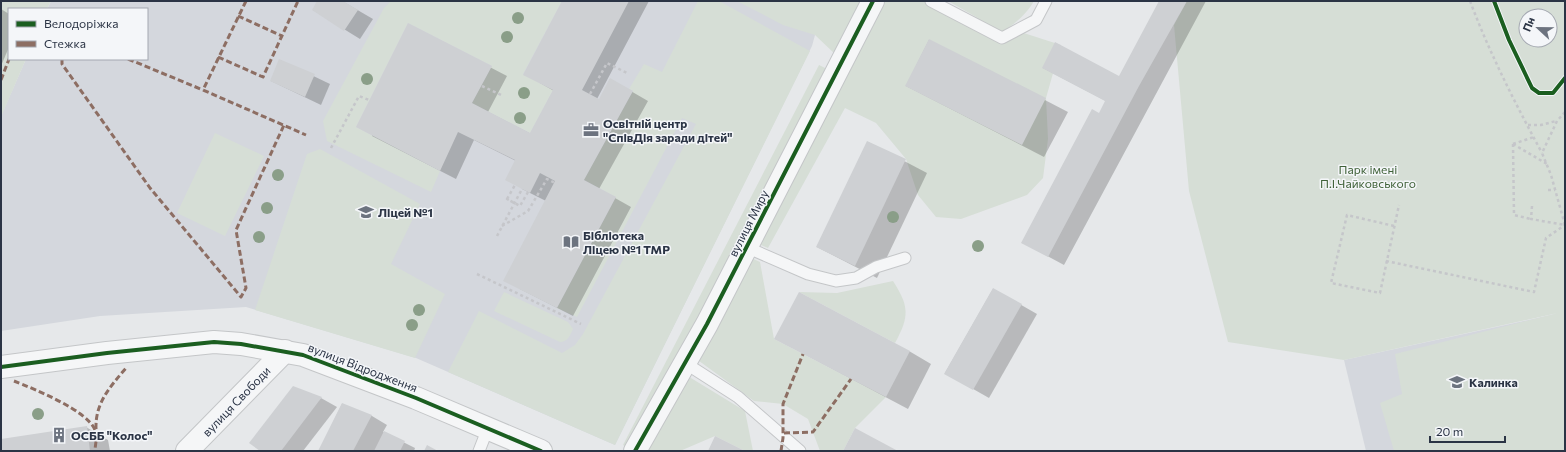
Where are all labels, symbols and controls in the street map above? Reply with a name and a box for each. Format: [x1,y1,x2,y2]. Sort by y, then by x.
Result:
legend [8,8,148,60]
north arrow [1518,8,1558,48]
text: Пн [1520,15,1537,33]
text: Велодоріжка [44,16,119,30]
text: Стежка [44,36,86,50]
place label: Освітній центр "СпівДія заради дітей" [603,116,732,144]
office icon: Освітній центр "СпівДія заради дітей" [582,121,600,139]
park label: Парк імені П.І.Чайковського [1320,162,1416,190]
street label: вулиця Миру [725,187,771,259]
school or university icon: Ліцей №1 [357,203,375,221]
place label: Ліцей №1 [378,205,433,219]
place label: Бібліотека Ліцею №1 ТМР [583,228,670,256]
library icon: Бібліотека Ліцею №1 ТМР [562,233,580,251]
street label: вулиця Відродження [306,340,420,394]
street label: вулиця Свободи [199,363,273,439]
school or university icon: Калинка [1448,373,1466,391]
place label: Калинка [1469,375,1518,389]
scale bar [1430,418,1505,444]
text: 20 m [1436,424,1463,438]
building icon: ОСББ "Колос" [50,426,68,444]
place label: ОСББ "Колос" [71,428,152,442]

